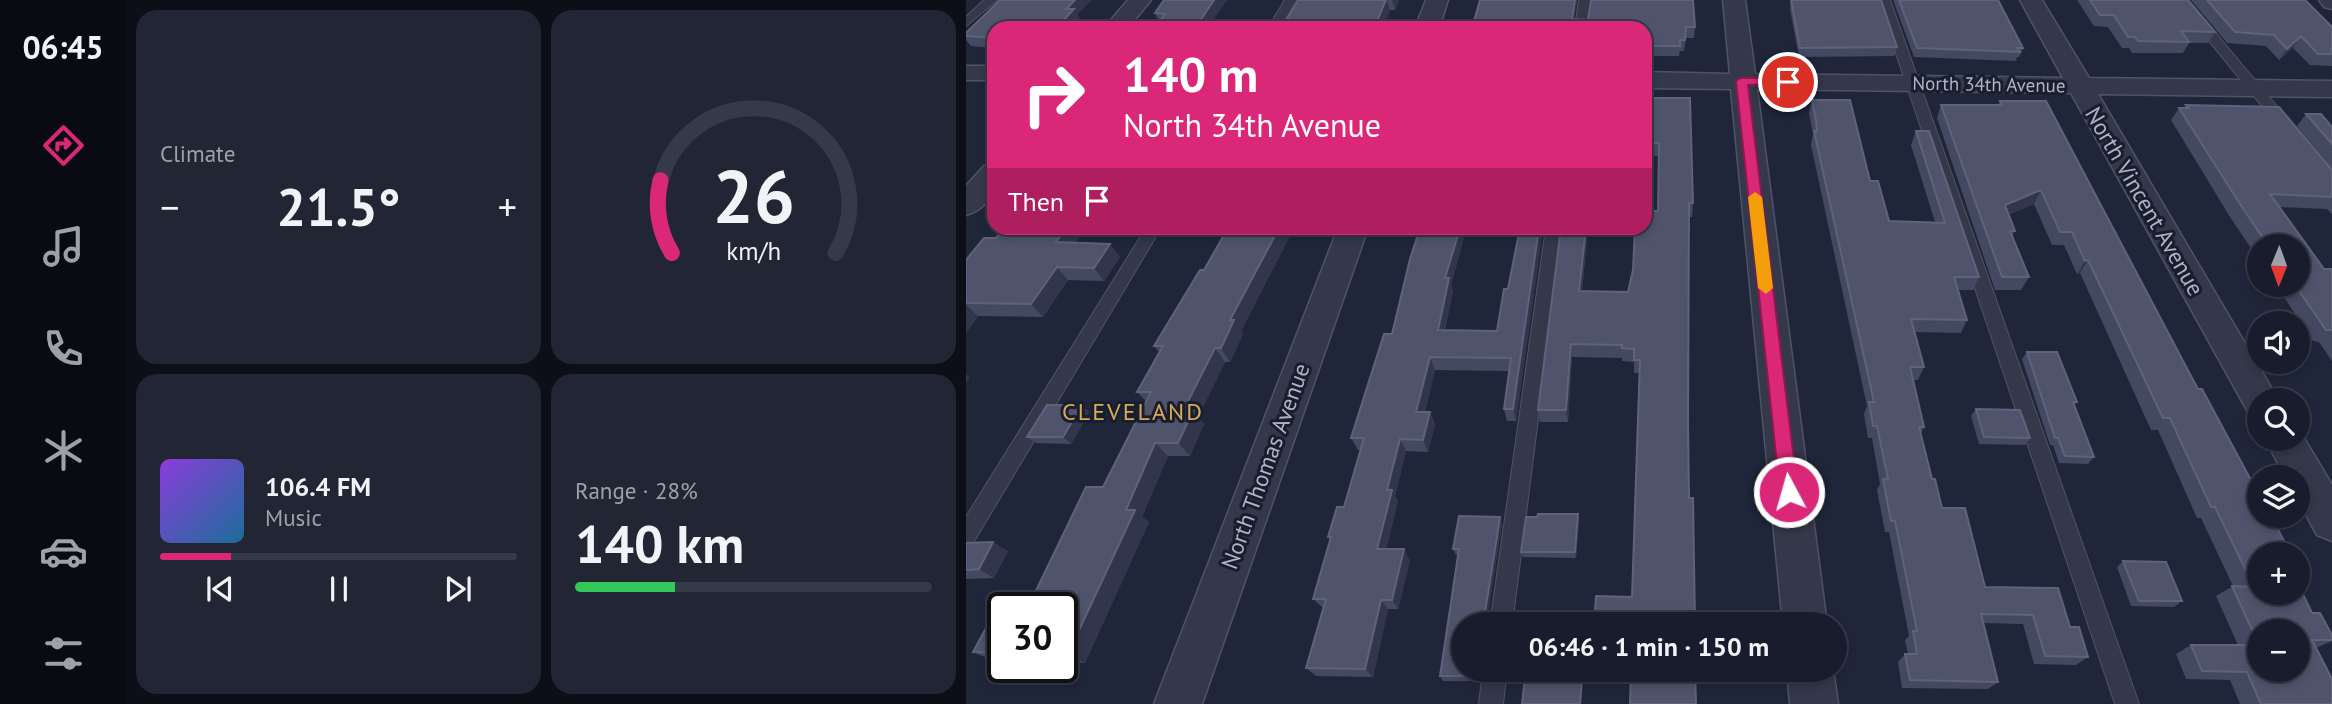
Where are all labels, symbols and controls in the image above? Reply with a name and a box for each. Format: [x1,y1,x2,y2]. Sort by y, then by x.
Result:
text: 06:45 [22,26,104,68]
text: 140 m [1123,42,1258,106]
icon: right [1008,49,1099,140]
pin [1758,52,1818,112]
icon: arrive [1769,63,1807,101]
street label: North 34th Avenue [1912,71,2066,97]
street label: North Vincent Avenue [2079,101,2211,301]
text: North 34th Avenue [1123,104,1381,146]
icon: directions [39,121,88,170]
text: Climate [160,139,235,168]
text: 26 [712,149,795,243]
text: 21.5° [277,173,400,240]
text: − [160,182,179,231]
text: + [498,182,517,231]
icon: arrive [1078,182,1116,220]
text: Then [1008,185,1064,218]
icon: music [39,222,88,271]
north arrow [2247,234,2310,298]
map controls [2247,234,2310,682]
text: km/h [726,235,781,267]
button: sound [2247,311,2310,374]
icon: phone [39,324,88,373]
street label: North Thomas Avenue [1214,359,1316,573]
button: search [2247,388,2310,451]
district label: CLEVELAND [1062,396,1204,427]
icon: climate [39,426,88,475]
position arrow [1752,455,1826,529]
button: layers [2247,465,2310,528]
text: 106.4 FM [265,470,371,503]
text: Range · 28% [575,476,698,505]
text: Music [265,503,322,532]
text: 140 km [575,510,744,577]
icon: car [39,527,88,576]
button: + [2247,542,2310,605]
icon: previous [201,570,239,608]
icon: pause [320,570,358,608]
icon: next [439,570,477,608]
speed limit sign: 30 [987,592,1078,683]
button: − [2247,619,2310,682]
icon: filters [39,629,88,678]
text: 06:46 · 1 min · 150 m [1529,630,1769,663]

